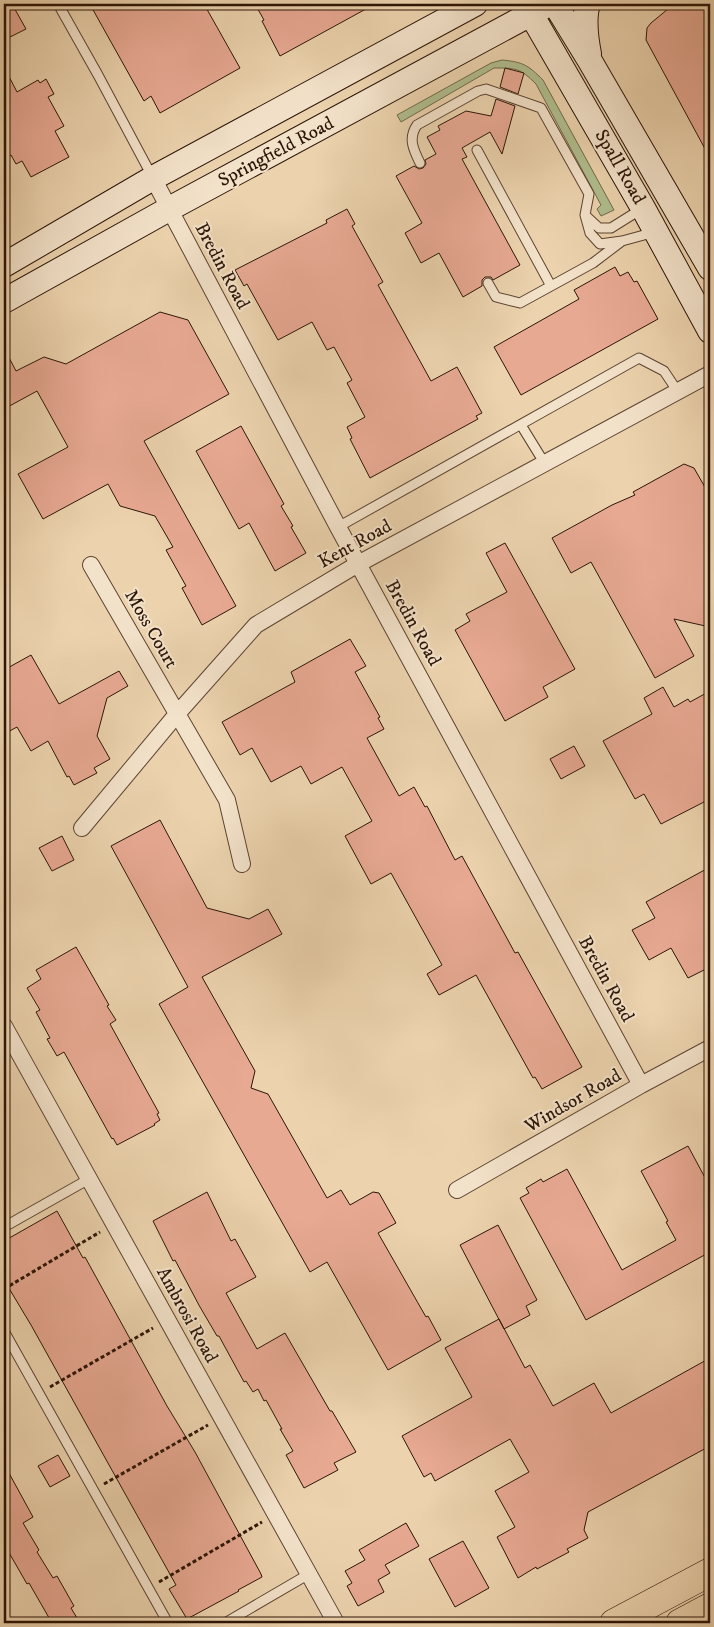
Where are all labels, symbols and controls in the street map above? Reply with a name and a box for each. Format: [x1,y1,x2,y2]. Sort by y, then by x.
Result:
street label: Springfield Road [214,112,338,192]
street label: Spall Road [589,126,651,209]
street label: Bredin Road [190,219,255,314]
street label: Kent Road [314,514,396,574]
street label: Bredin Road [380,576,446,670]
street label: Moss Court [119,585,183,673]
street label: Bredin Road [573,932,639,1026]
street label: Windsor Road [520,1064,626,1138]
street label: Ambrosi Road [151,1263,223,1367]

